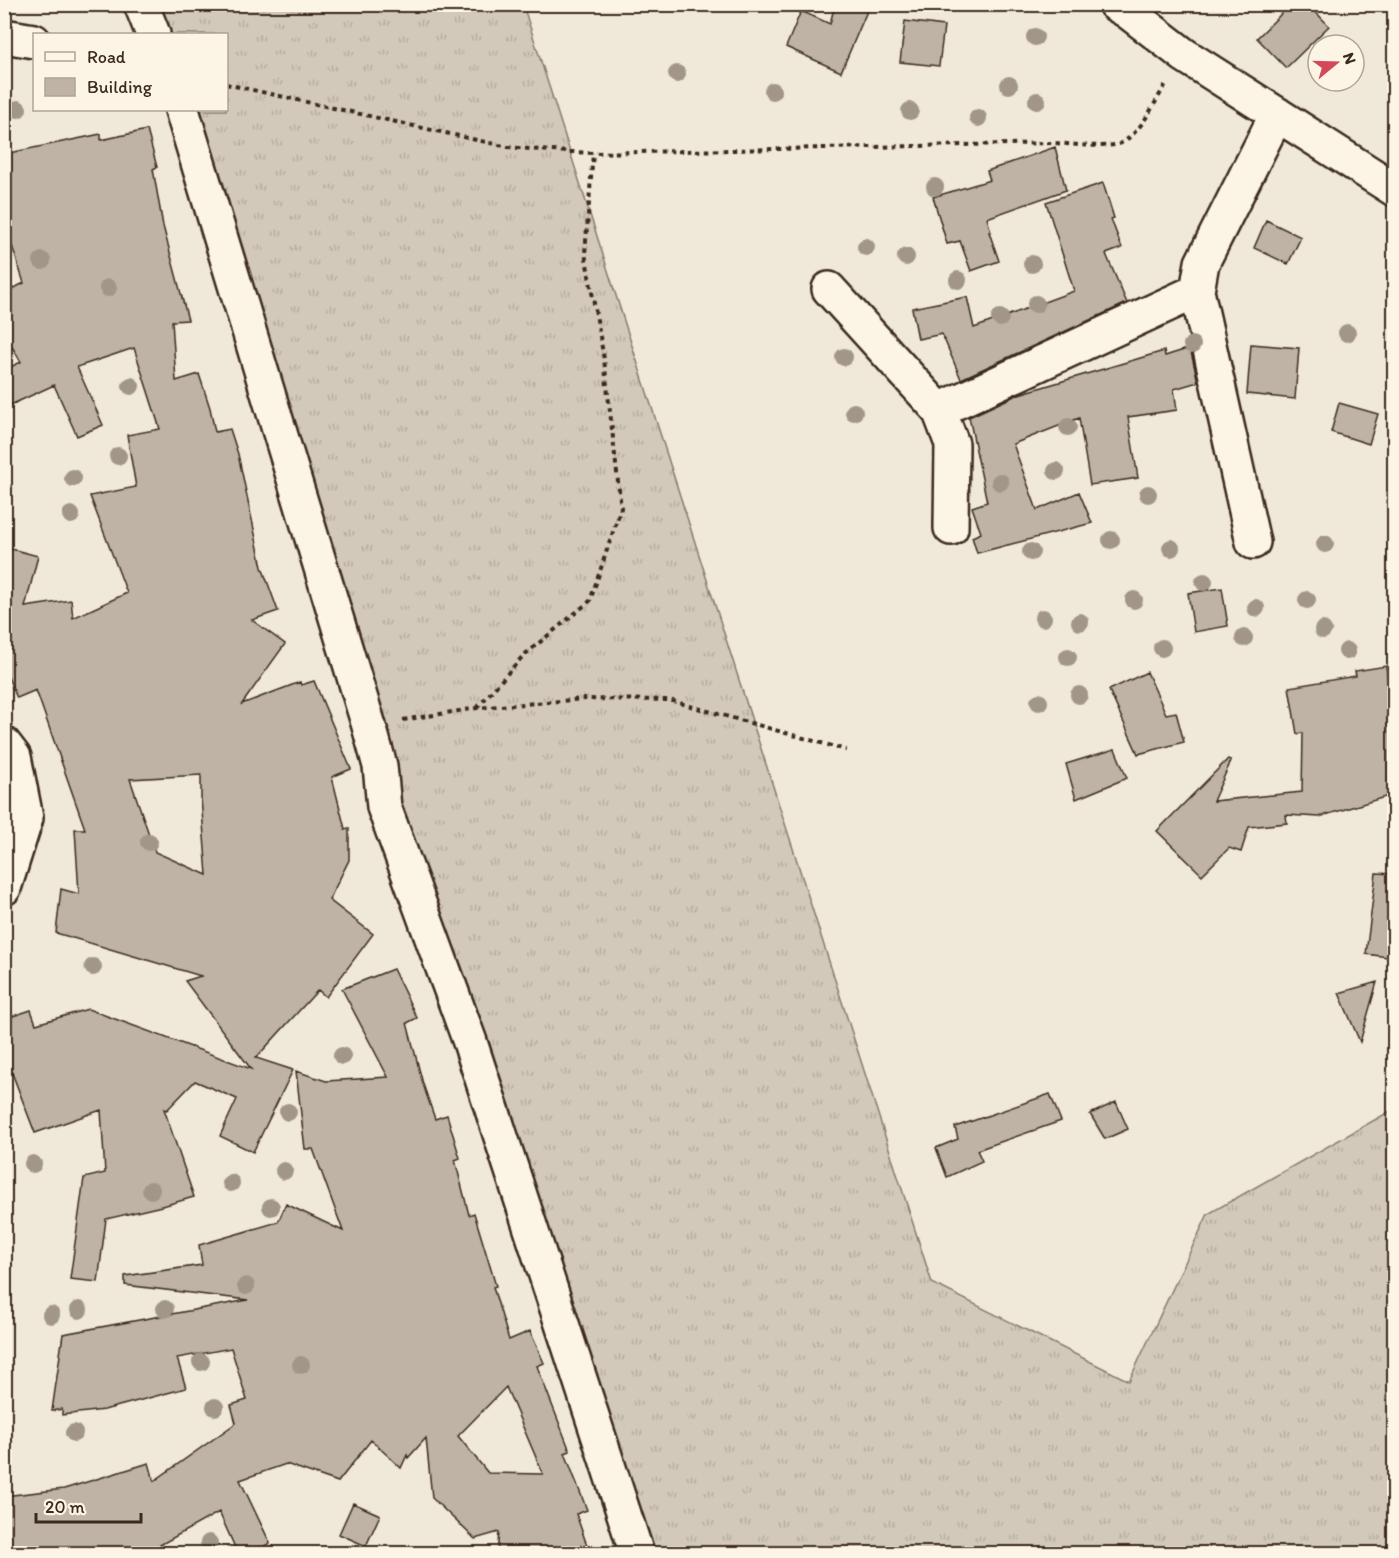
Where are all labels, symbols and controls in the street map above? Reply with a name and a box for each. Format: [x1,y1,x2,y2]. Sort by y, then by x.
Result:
legend [33,33,228,111]
north arrow [1306,33,1366,93]
text: Road [87,46,126,68]
text: N [1339,50,1360,66]
text: Building [87,76,153,98]
scale bar [36,1486,141,1524]
text: 20 m [45,1496,85,1518]

